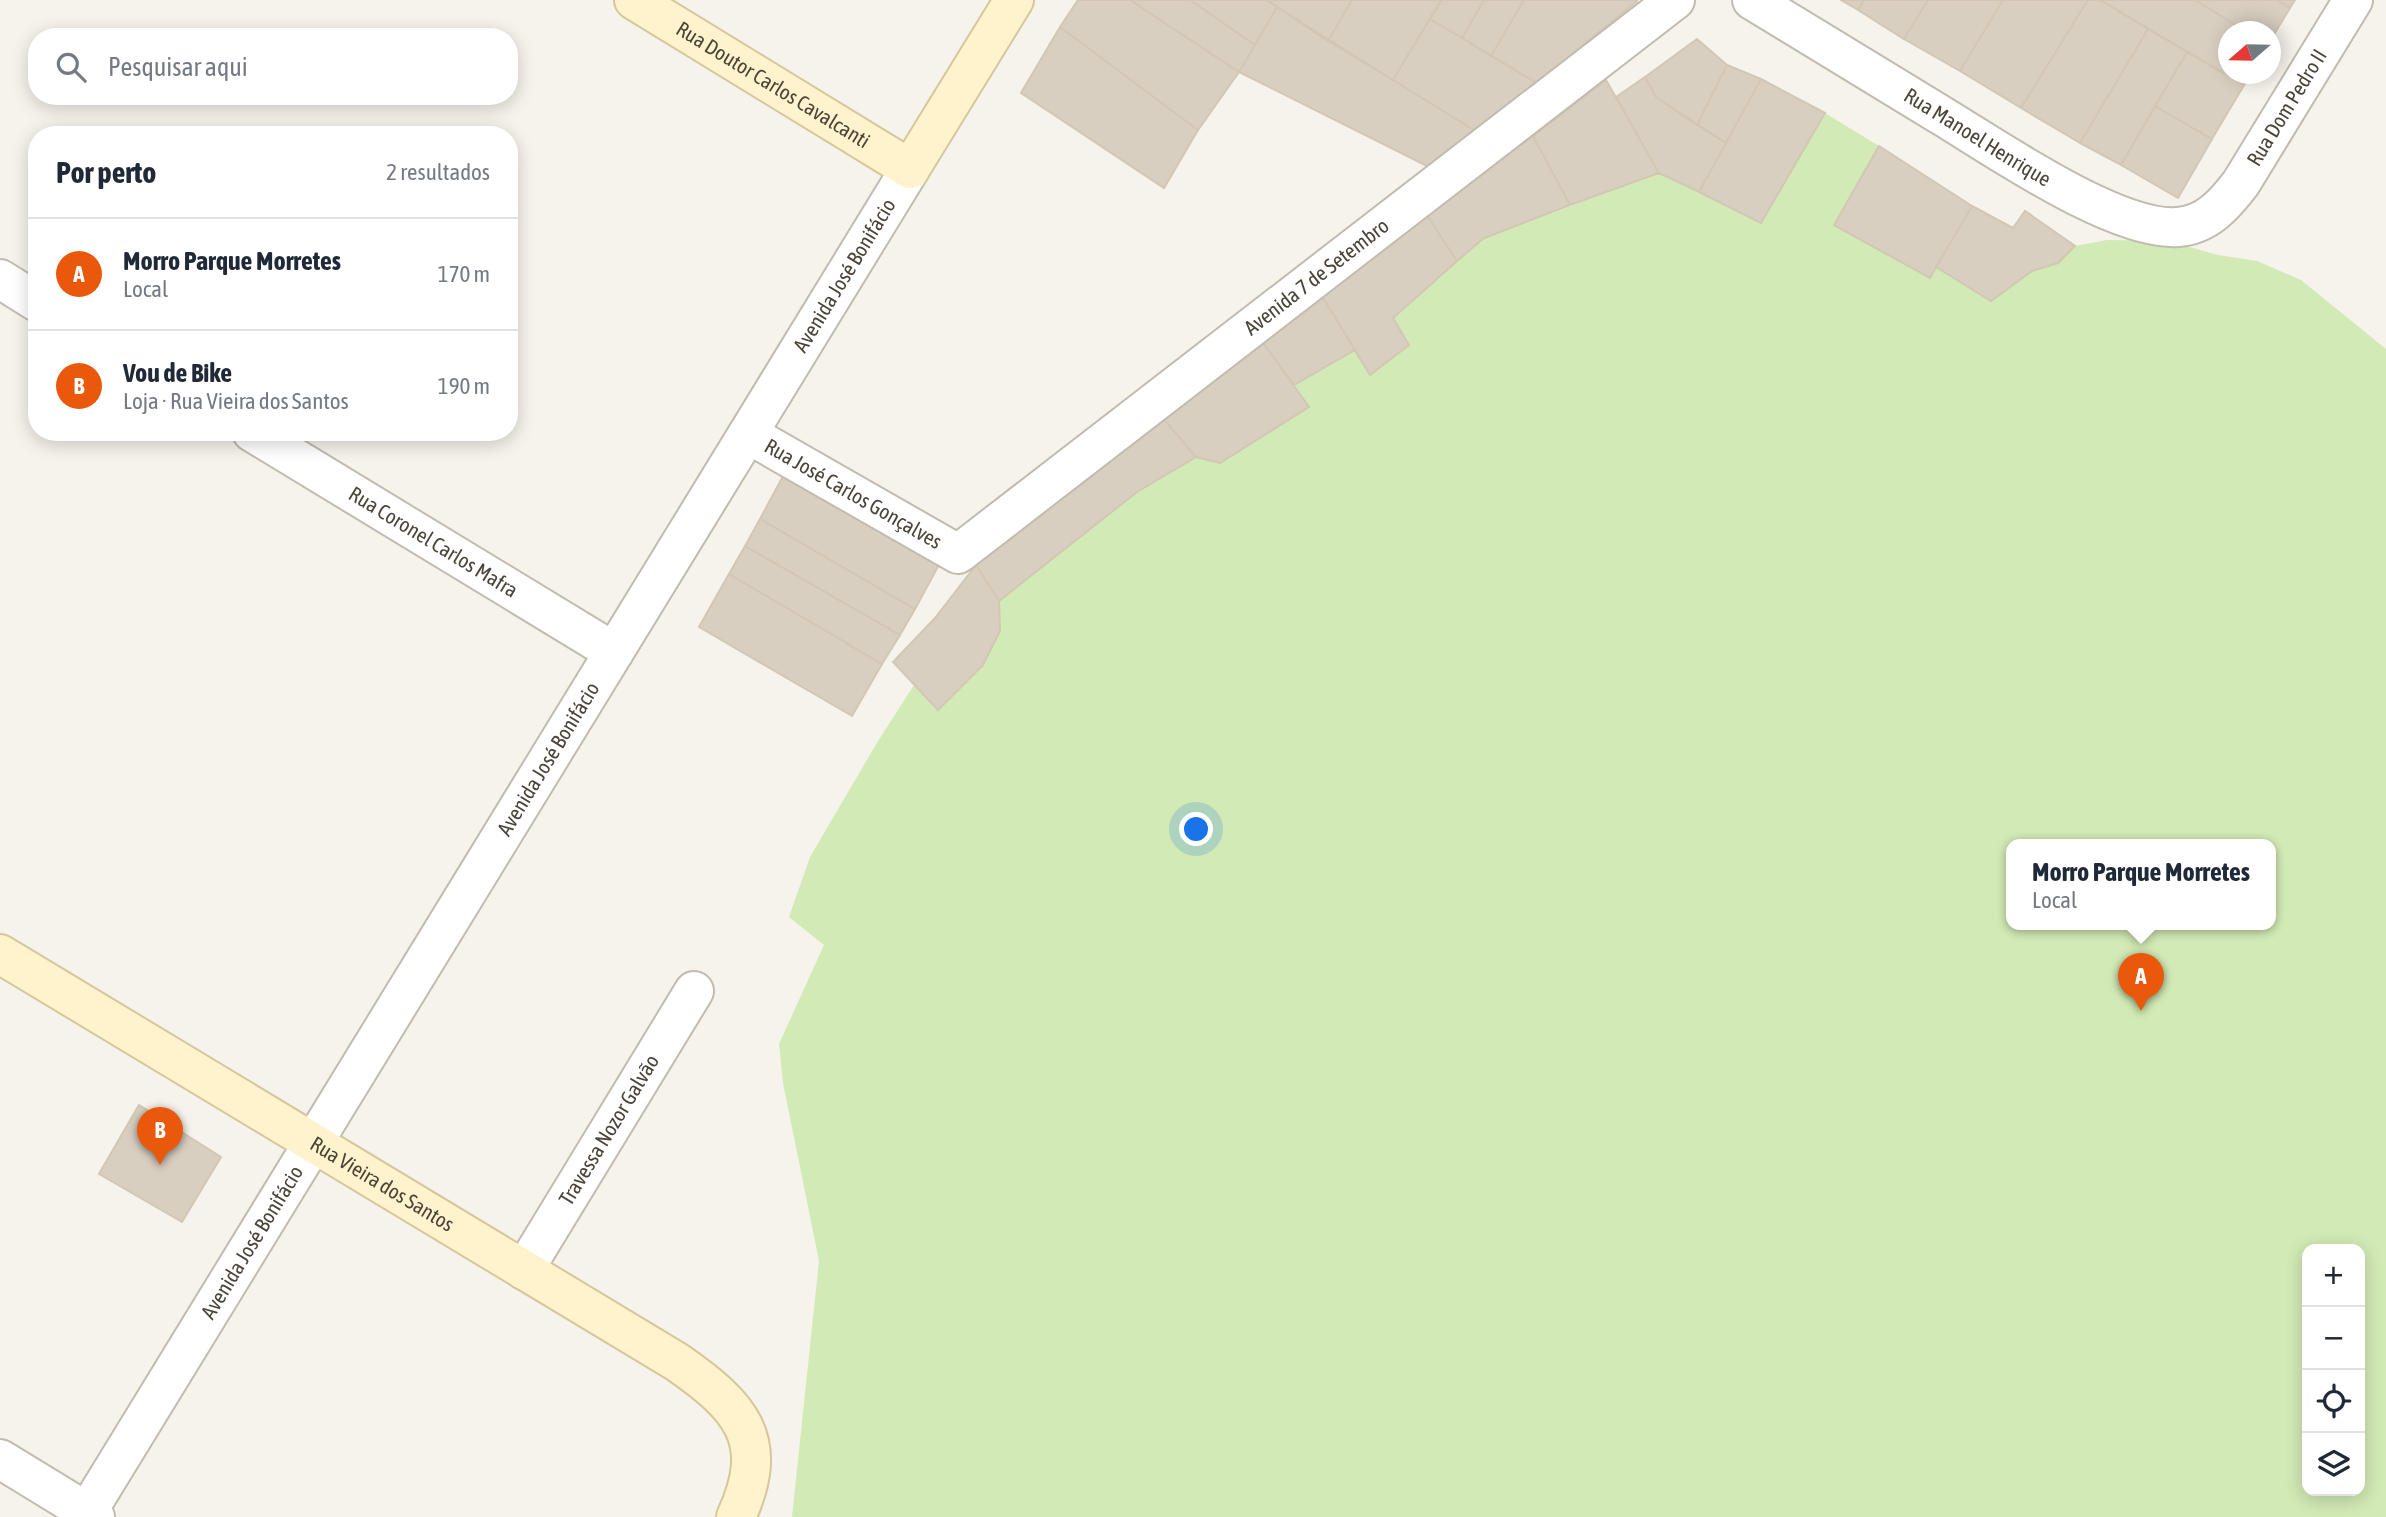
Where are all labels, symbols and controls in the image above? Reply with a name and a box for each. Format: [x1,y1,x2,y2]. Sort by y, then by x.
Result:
street label: Rua Doutor Carlos Cavalcanti [672,16,875,153]
north arrow [2218,21,2281,84]
search box [28,28,518,105]
street label: Rua Dom Pedro II [2241,45,2331,170]
icon: search [52,48,90,86]
text: Pesquisar aqui [108,52,248,82]
street label: Rua Manoel Henrique [1900,83,2056,191]
text: Por perto [56,155,156,189]
text: 2 resultados [386,159,490,185]
street label: Avenida José Bonifácio [788,194,900,356]
street label: Avenida 7 de Setembro [1239,213,1393,339]
text: Morro Parque Morretes [123,246,341,276]
text: A [73,261,85,287]
text: 170 m [438,261,490,287]
text: Local [123,276,168,302]
text: Vou de Bike [123,358,232,388]
text: B [74,373,84,399]
text: 190 m [438,373,490,399]
text: Loja · Rua Vieira dos Santos [123,388,349,414]
street label: Rua José Carlos Gonçalves [761,433,946,553]
street label: Rua Coronel Carlos Mafra [345,481,522,602]
street label: Avenida José Bonifácio [492,677,604,839]
your location [1179,812,1213,846]
popup [2006,839,2276,930]
text: Morro Parque Morretes [2032,857,2250,887]
text: Local [2032,887,2077,913]
pin: A [2118,953,2164,1011]
street label: Travessa Nozor Galvão [554,1050,663,1209]
pin: B [137,1107,183,1165]
street label: Rua Vieira dos Santos [306,1131,459,1236]
street label: Avenida José Bonifácio [195,1161,307,1323]
map controls [2302,1244,2365,1496]
button: + [2302,1244,2365,1307]
button: − [2302,1307,2365,1370]
button: locate [2302,1370,2365,1433]
button: layers [2302,1433,2365,1496]

